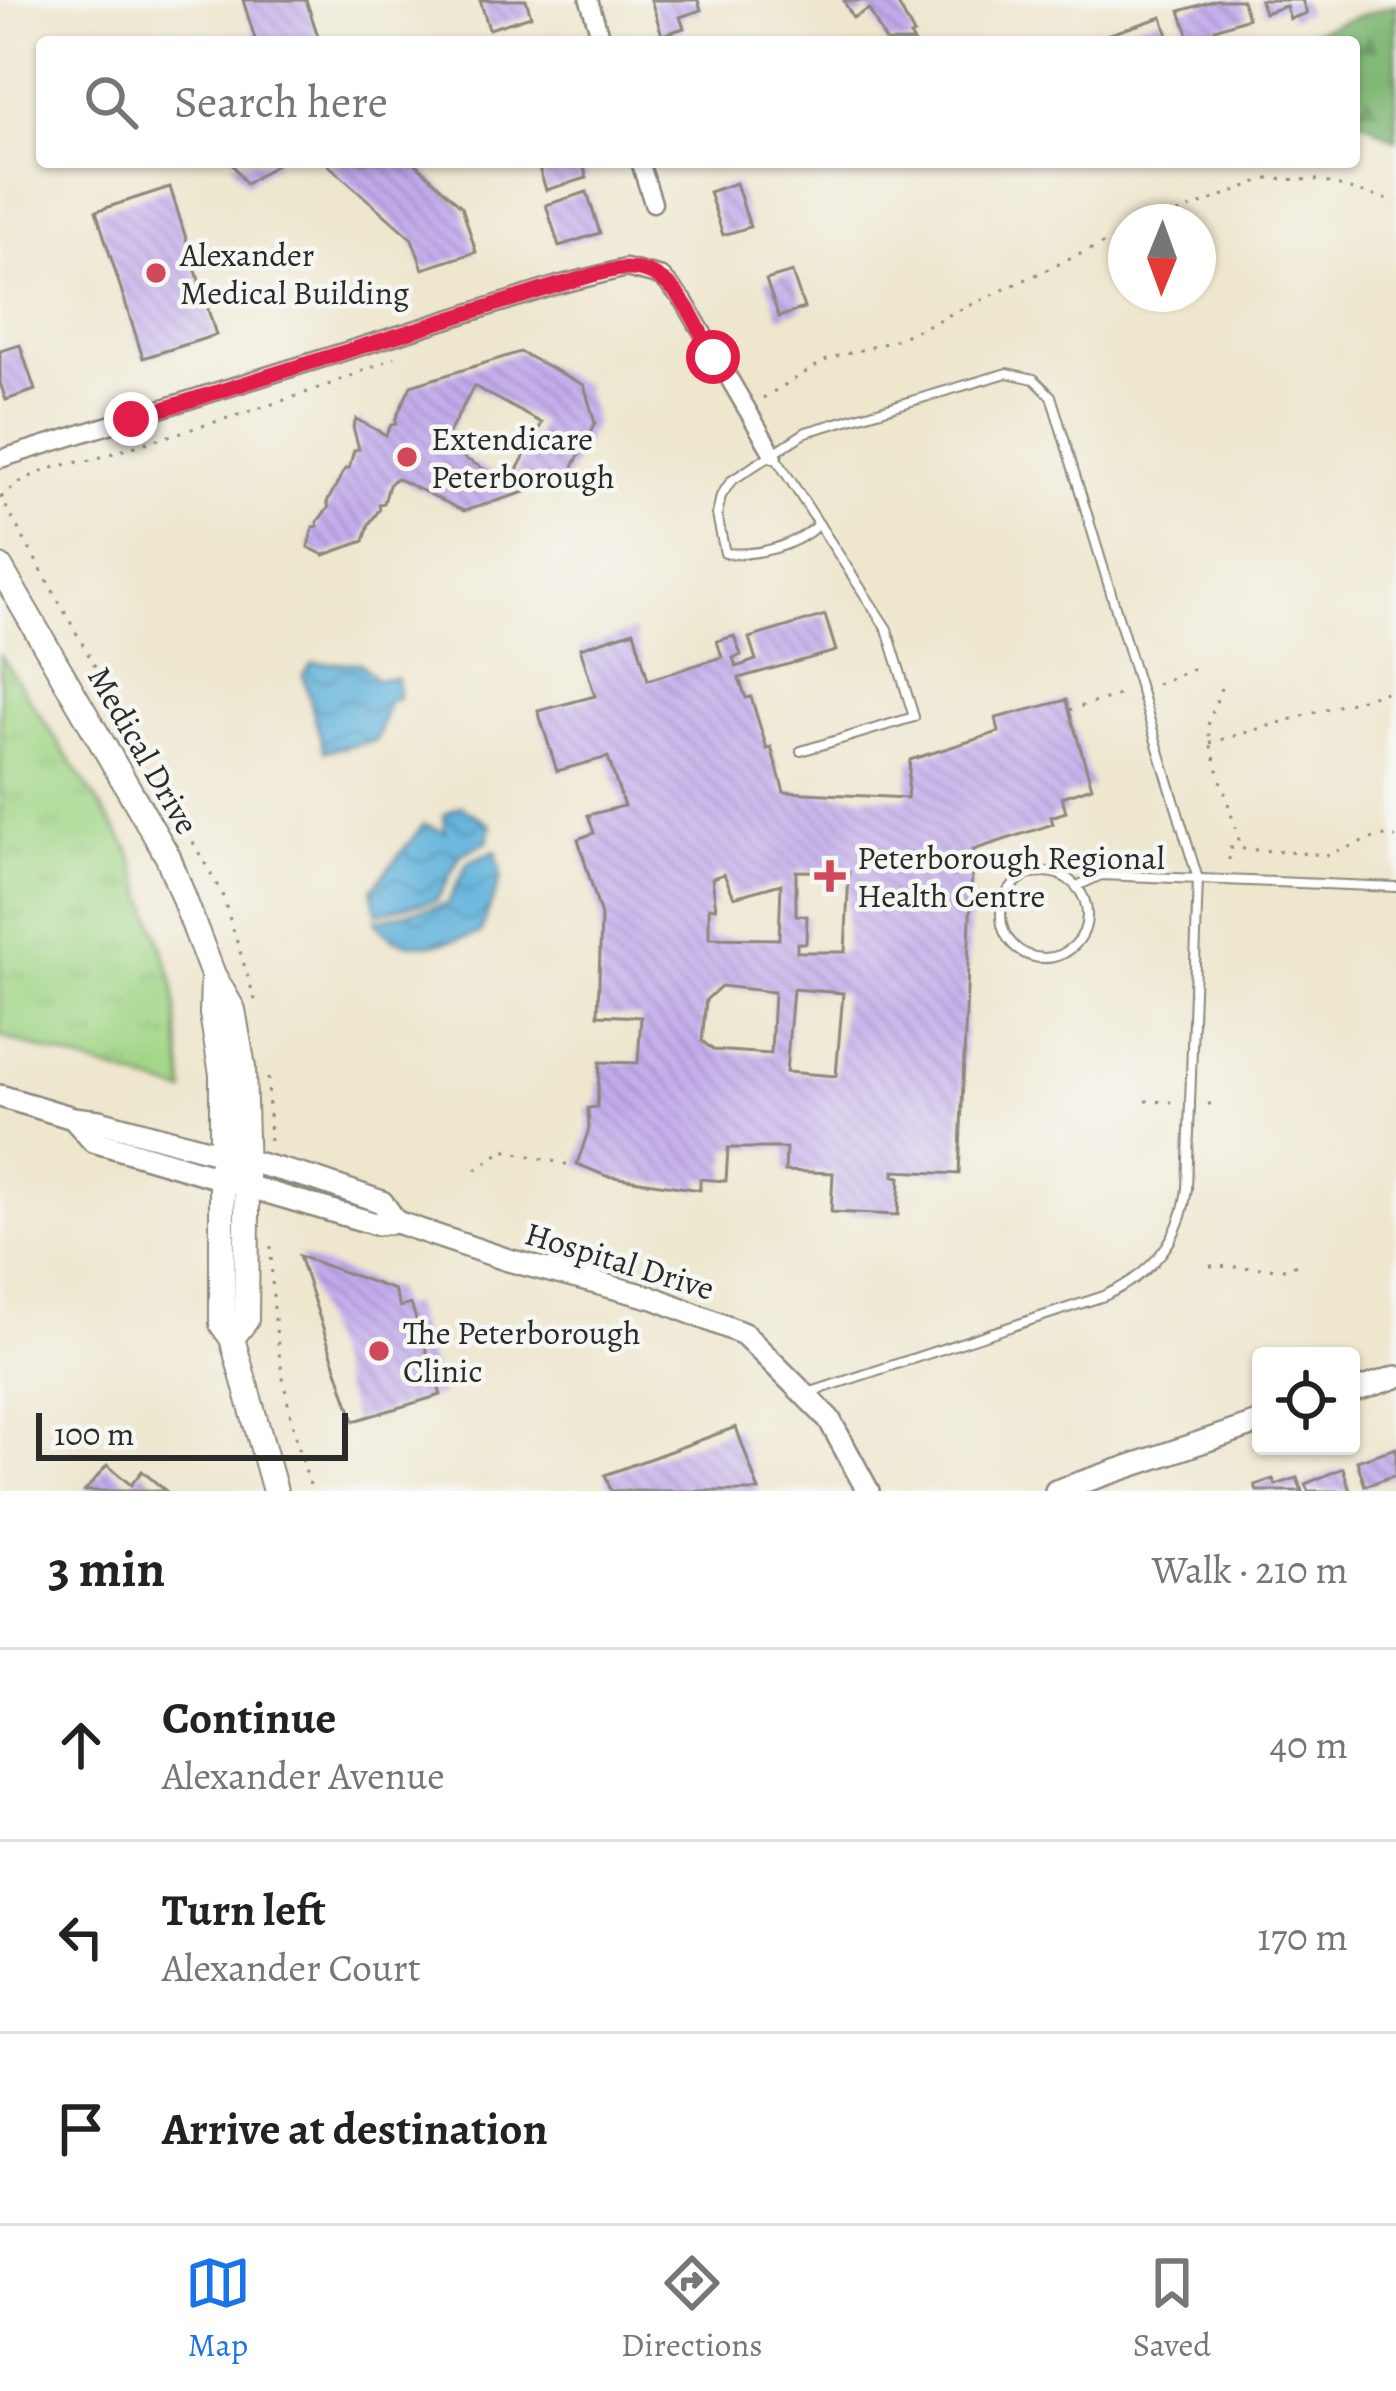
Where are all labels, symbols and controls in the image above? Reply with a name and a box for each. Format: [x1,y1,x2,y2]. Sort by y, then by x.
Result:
search box [36,36,1360,168]
icon: search [78,69,144,135]
text: Search here [174,71,388,133]
north arrow [1108,204,1216,312]
place label: Alexander Medical Building [179,232,410,315]
marker: Alexander Medical Building [143,260,169,286]
route start [686,330,740,384]
route end [104,392,158,446]
place label: Extendicare Peterborough [431,416,615,499]
marker: Extendicare Peterborough [394,444,420,470]
street label: Medical Drive [77,658,210,842]
place label: Peterborough Regional Health Centre [857,835,1165,918]
marker: Peterborough Regional Health Centre [814,860,846,892]
street label: Hospital Drive [520,1210,720,1311]
place label: The Peterborough Clinic [403,1310,641,1393]
marker: The Peterborough Clinic [366,1338,392,1364]
map controls [1252,1347,1360,1455]
button: locate [1252,1347,1360,1455]
scale bar [36,1407,348,1460]
text: 100 m [54,1411,134,1456]
text: 3 min [48,1534,165,1604]
text: Walk · 210 m [1152,1543,1348,1596]
text: Continue [162,1687,336,1749]
icon: ahead [48,1712,114,1778]
text: 40 m [1269,1718,1348,1771]
text: Alexander Avenue [162,1749,445,1802]
text: Turn left [162,1879,326,1941]
icon: left [48,1904,114,1970]
text: 170 m [1257,1910,1348,1963]
text: Alexander Court [162,1941,421,1994]
icon: arrive [48,2096,114,2162]
text: Arrive at destination [162,2098,548,2160]
tab: Map [185,2250,251,2367]
tab: Directions [621,2250,763,2367]
tab: Saved [1133,2250,1211,2367]

